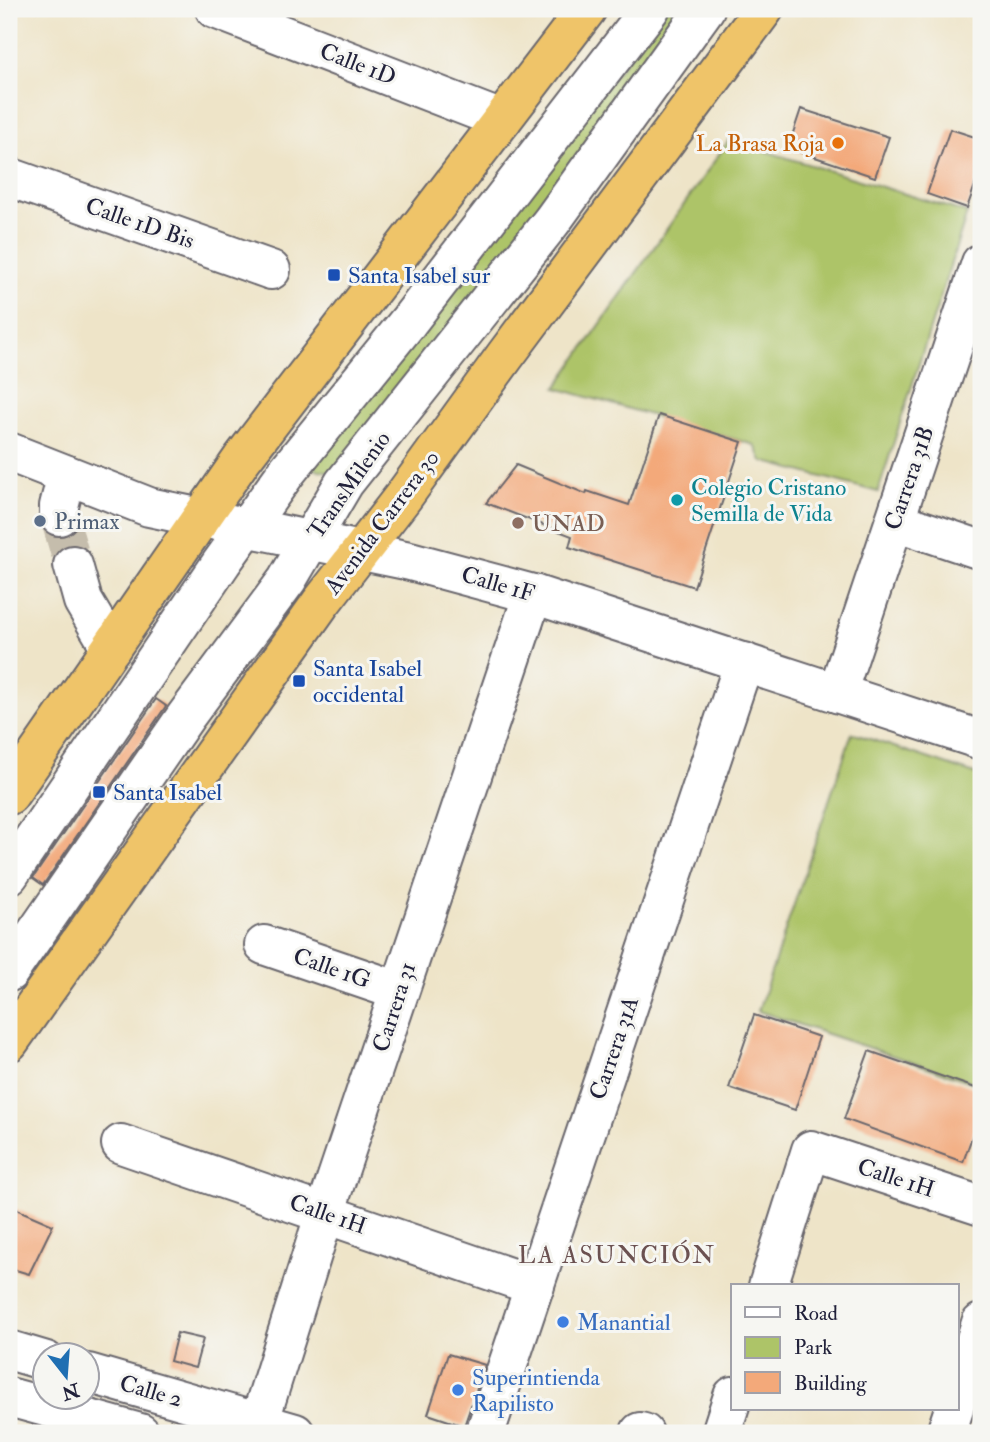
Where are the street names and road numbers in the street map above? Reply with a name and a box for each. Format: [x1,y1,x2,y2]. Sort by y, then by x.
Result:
street label: Calle 1D [316,36,400,92]
street label: Calle 1D Bis [82,191,198,255]
street label: Carrera 31B [878,422,940,534]
street label: TransMilenio [301,425,397,545]
street label: Avenida Carrera 30 [318,444,446,601]
street label: Calle 1F [458,560,538,608]
street label: Calle 1G [290,941,374,995]
street label: Carrera 31 [366,958,422,1056]
street label: Carrera 31A [583,992,645,1103]
street label: Calle 1H [854,1152,938,1204]
street label: Calle 1H [286,1187,370,1241]
street label: Calle 2 [116,1368,186,1414]

